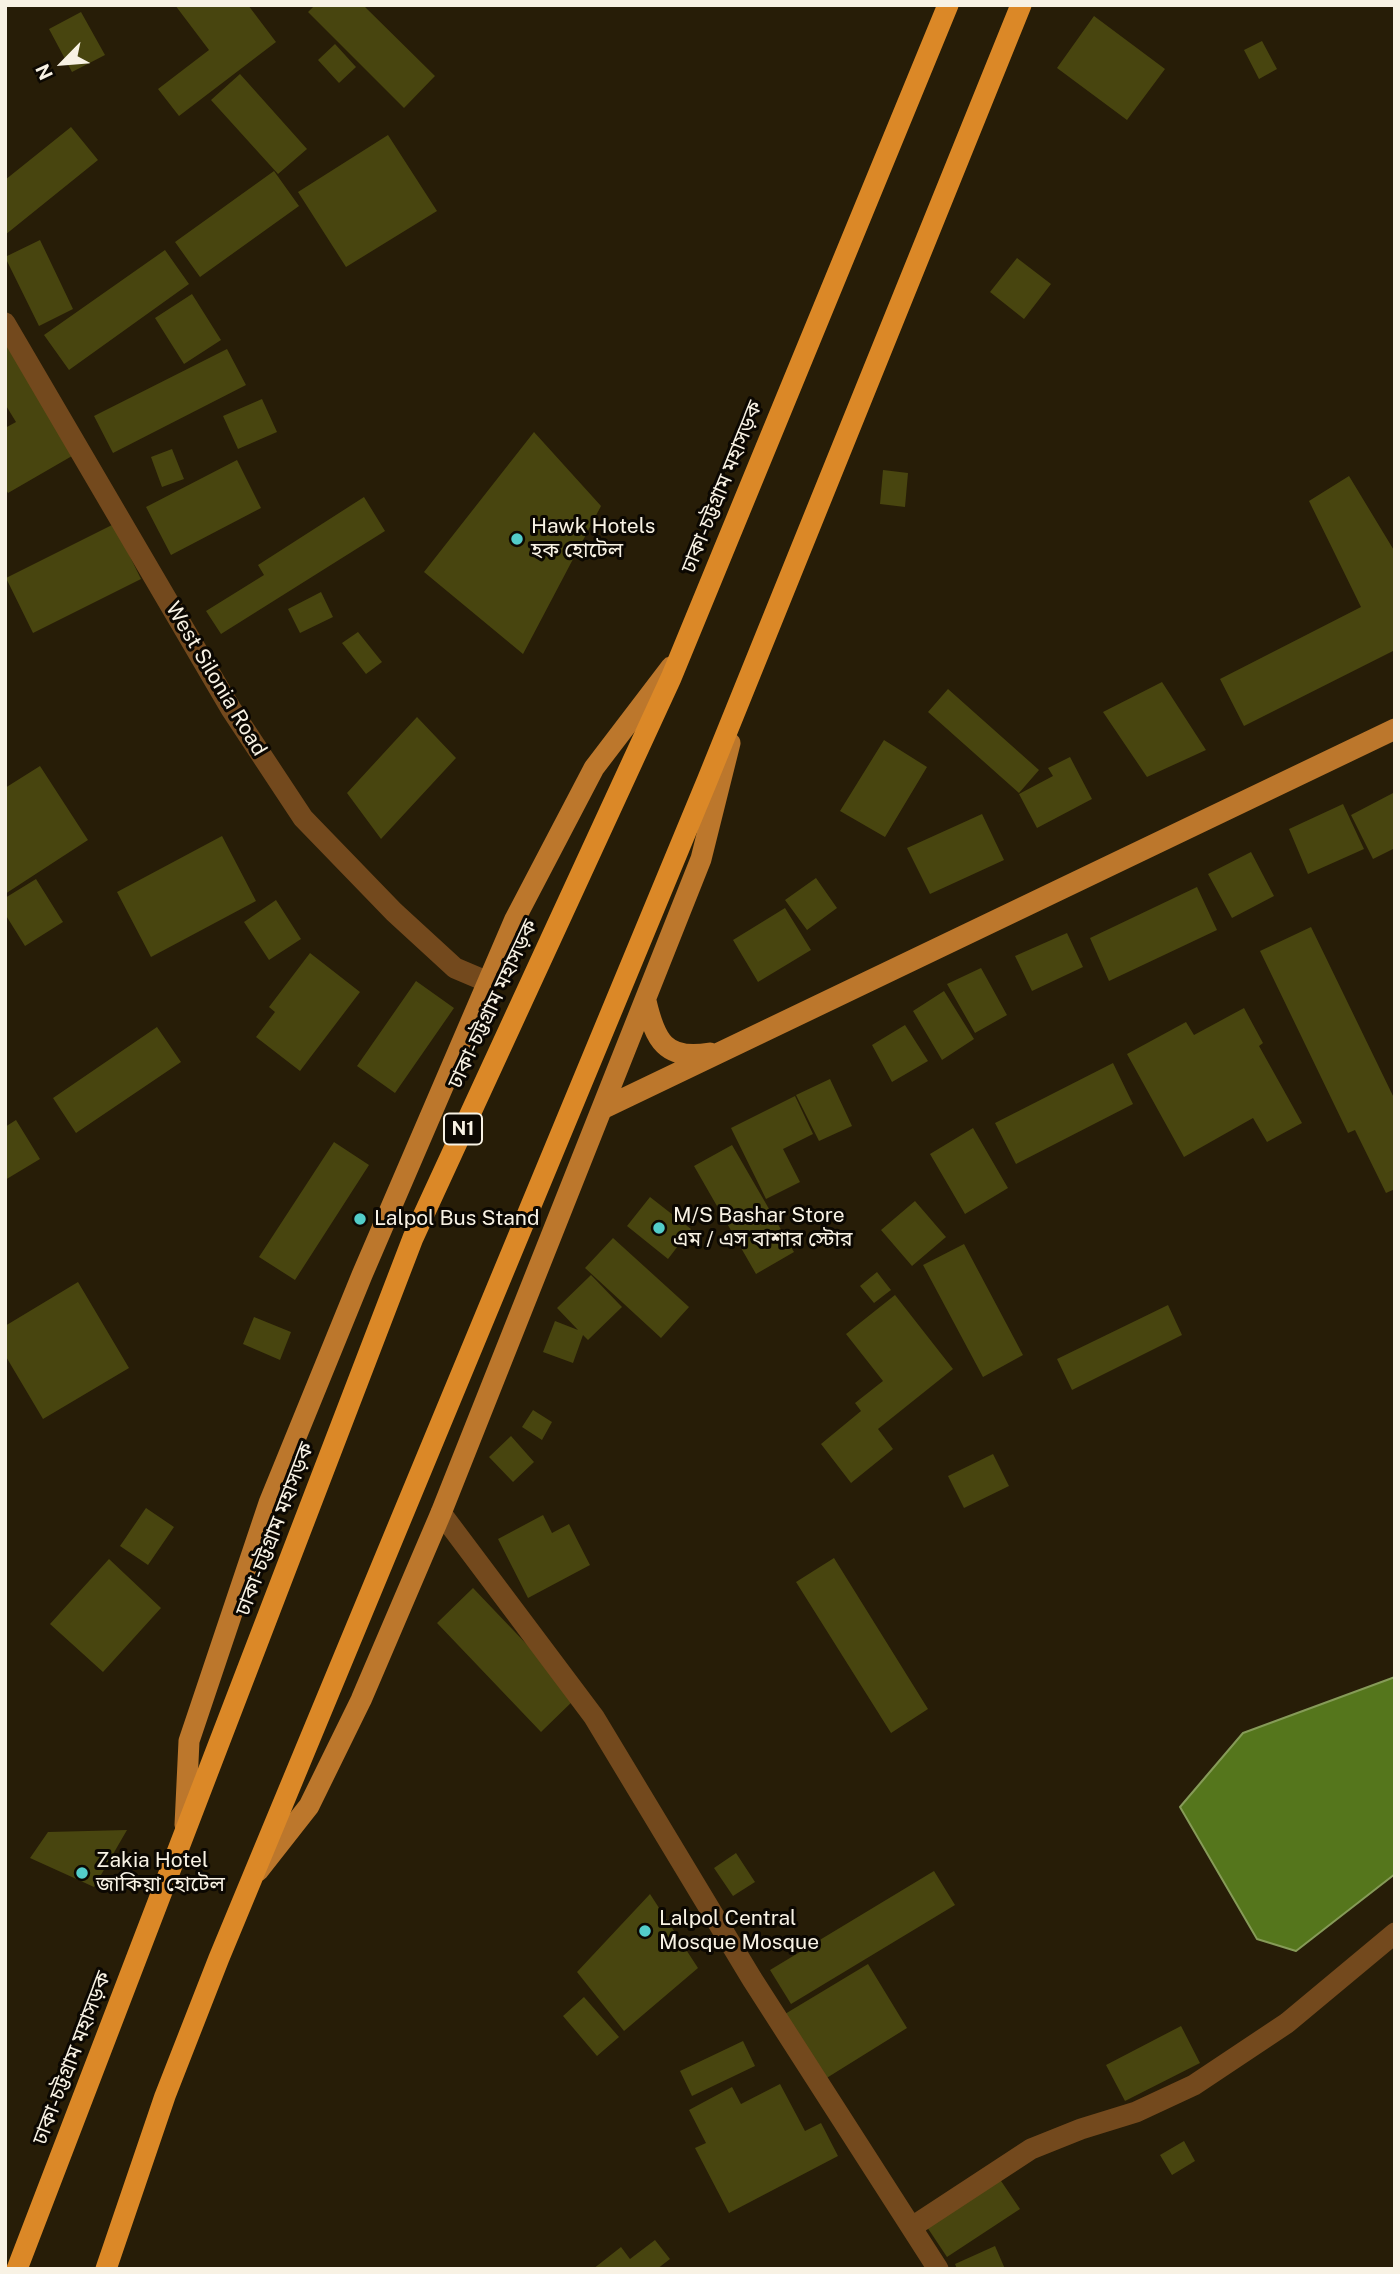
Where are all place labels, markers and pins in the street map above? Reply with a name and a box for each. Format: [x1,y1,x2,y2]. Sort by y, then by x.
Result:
place label: Hawk Hotels হক হোটেল [531,514,655,564]
marker: Hawk Hotels হক হোটেল [509,531,525,547]
place label: M/S Bashar Store এম / এস বাশার স্টোর [673,1203,853,1253]
place label: Lalpol Bus Stand [374,1206,540,1232]
marker: Lalpol Bus Stand [352,1211,368,1227]
marker: M/S Bashar Store এম / এস বাশার স্টোর [651,1220,667,1236]
place label: Zakia Hotel জাকিয়া হোটেল [96,1848,225,1898]
marker: Zakia Hotel জাকিয়া হোটেল [74,1865,90,1881]
place label: Lalpol Central Mosque Mosque [659,1906,819,1956]
marker: Lalpol Central Mosque Mosque [637,1923,653,1939]

